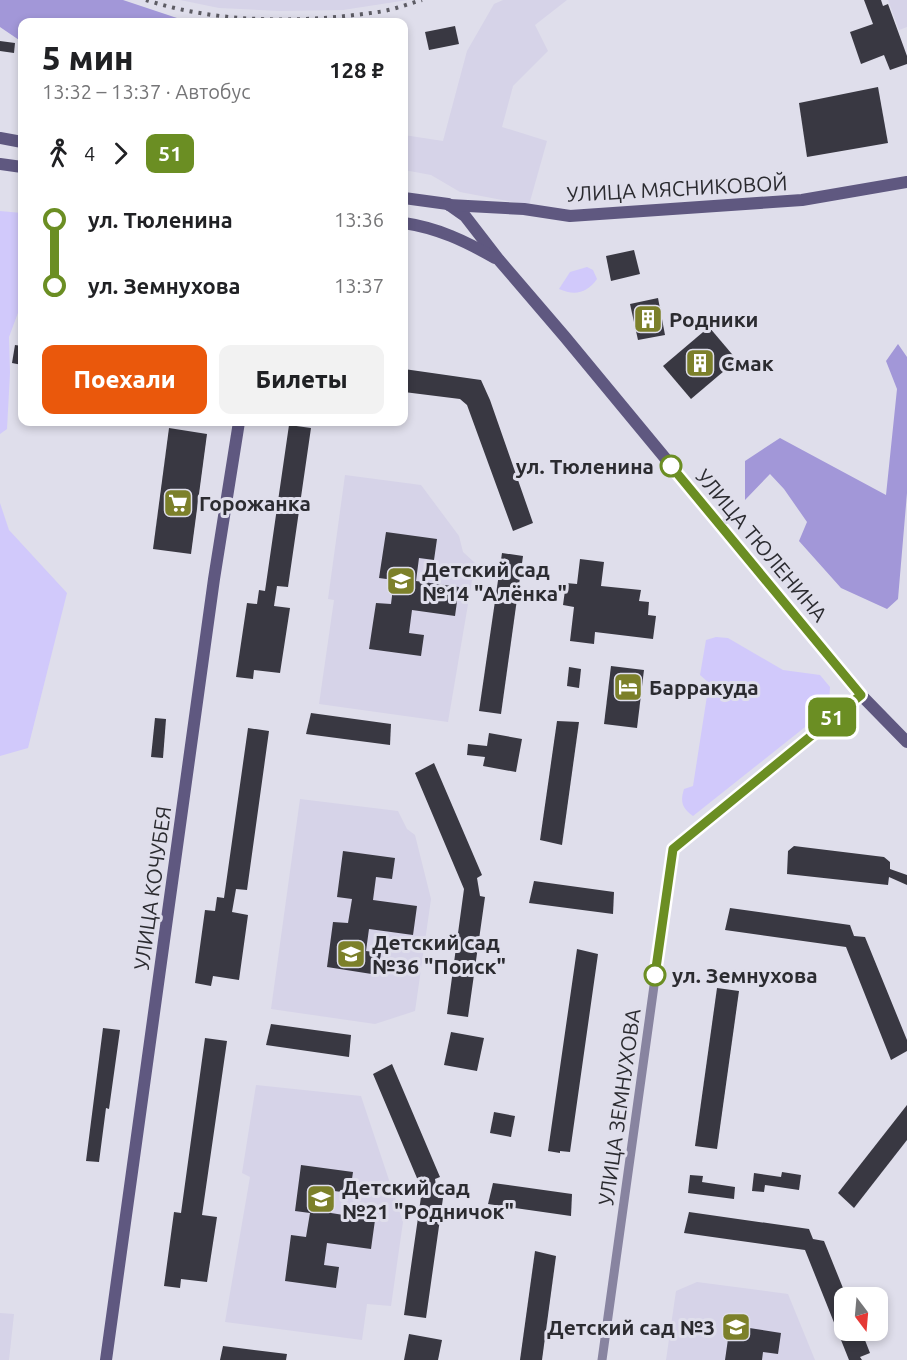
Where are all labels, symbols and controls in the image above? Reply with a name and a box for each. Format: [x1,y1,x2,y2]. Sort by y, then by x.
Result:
text: 5 мин [42,39,134,76]
text: 128 ₽ [329,57,384,82]
text: 13:32 – 13:37 · Автобус [42,80,251,103]
icon: walk [42,137,75,170]
icon: forward [104,137,137,170]
text: 51 [158,141,182,165]
text: 4 [84,142,95,165]
street label: УЛИЦА МЯСНИКОВОЙ [566,170,788,206]
text: ул. Тюленина [88,207,233,232]
text: 13:36 [334,208,384,231]
text: ул. Земнухова [88,273,241,298]
text: 13:37 [334,274,384,297]
building icon: Родники [632,303,664,335]
place label: Родники [669,307,758,331]
button: Поехали [42,345,207,414]
button: Билеты [219,345,384,414]
building icon: Смак [684,347,716,379]
place label: Смак [721,351,774,375]
place label: ул. Тюленина [516,454,654,478]
marker: ул. Тюленина [660,455,682,477]
street label: УЛИЦА ТЮЛЕНИНА [691,464,833,626]
supermarket icon: Горожанка [162,487,194,519]
place label: Горожанка [199,491,311,515]
place label: Детский сад №14 "Алёнка" [422,557,567,605]
school or university icon: Детский сад №14 "Алёнка" [385,565,417,597]
hotel icon: Барракуда [612,671,644,703]
place label: Барракуда [649,675,759,699]
line badge: 51 [805,698,859,736]
text: 51 [820,705,844,729]
street label: УЛИЦА КОЧУБЕЯ [129,805,175,971]
place label: Детский сад №36 "Поиск" [372,930,506,978]
school or university icon: Детский сад №36 "Поиск" [335,938,367,970]
place label: ул. Земнухова [672,963,818,987]
marker: ул. Земнухова [644,964,666,986]
street label: УЛИЦА ЗЕМНУХОВА [593,1007,645,1207]
place label: Детский сад №21 "Родничок" [342,1175,514,1223]
school or university icon: Детский сад №21 "Родничок" [305,1183,337,1215]
north arrow [834,1287,888,1341]
map controls [834,1287,888,1341]
school or university icon: Детский сад №3 [720,1311,752,1343]
place label: Детский сад №3 [547,1315,715,1339]

